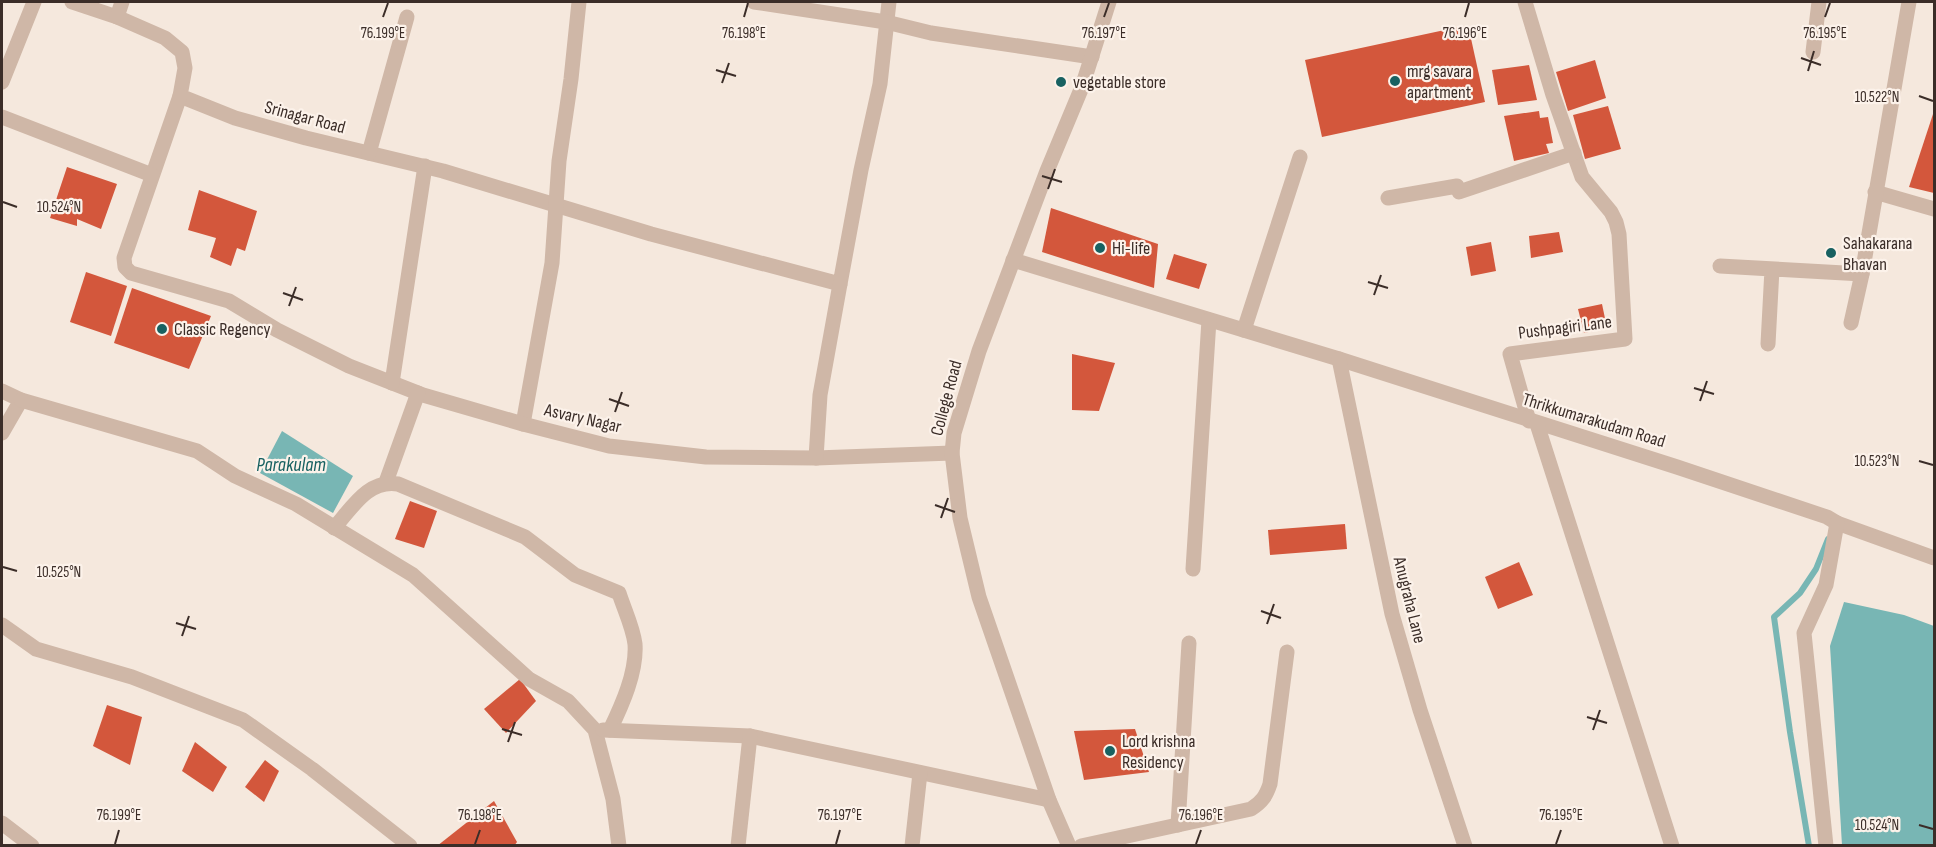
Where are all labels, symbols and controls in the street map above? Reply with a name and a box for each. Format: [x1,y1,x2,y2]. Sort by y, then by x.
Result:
text: 76.199°E [361,24,405,43]
text: 76.198°E [722,24,766,43]
text: 76.197°E [1082,24,1126,43]
text: 76.196°E [1443,24,1487,43]
text: 76.195°E [1803,24,1847,43]
place label: mrg savara apartment [1407,61,1472,103]
place label: vegetable store [1073,72,1166,93]
marker: mrg savara apartment [1388,74,1402,88]
marker: vegetable store [1054,75,1068,89]
text: 10.522°N [1855,88,1899,107]
street label: Srinagar Road [262,97,348,138]
text: 10.524°N [37,198,81,217]
place label: Sahakarana Bhavan [1843,233,1913,275]
place label: Hi-life [1112,238,1150,259]
marker: Hi-life [1093,241,1107,255]
marker: Sahakarana Bhavan [1824,246,1838,260]
street label: Pushpagiri Lane [1517,311,1613,344]
place label: Classic Regency [174,319,271,340]
marker: Classic Regency [155,322,169,336]
street label: College Road [926,358,967,438]
street label: Thrikkumarakudam Road [1520,389,1668,452]
street label: Asvary Nagar [542,399,623,437]
text: 10.523°N [1855,452,1899,471]
water label: Parakulam [256,453,326,477]
street label: Anugraha Lane [1388,554,1430,645]
text: 10.525°N [37,563,81,582]
place label: Lord krishna Residency [1122,731,1195,773]
marker: Lord krishna Residency [1103,744,1117,758]
text: 76.199°E [97,806,141,825]
text: 76.198°E [458,806,502,825]
text: 76.197°E [818,806,862,825]
text: 76.196°E [1179,806,1223,825]
text: 76.195°E [1539,806,1583,825]
text: 10.524°N [1855,816,1899,835]

